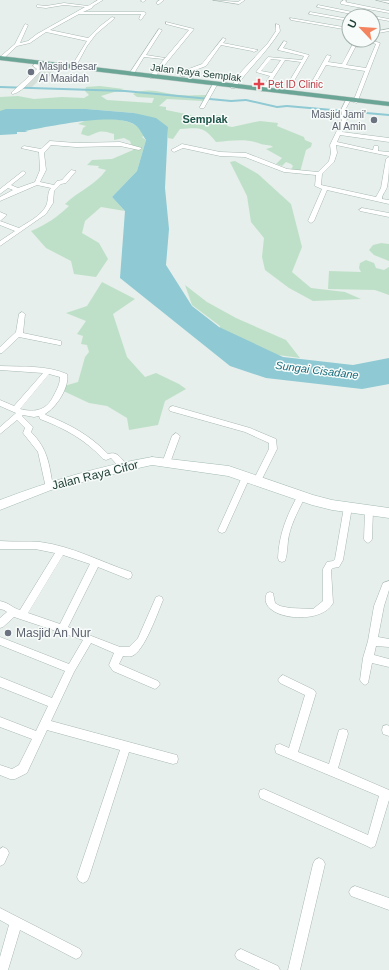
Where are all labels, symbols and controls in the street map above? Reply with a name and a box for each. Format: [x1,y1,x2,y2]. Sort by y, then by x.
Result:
north arrow [341,8,381,48]
text: U [345,18,359,30]
place label: Masjid Besar Al Maaidah [39,61,97,84]
street label: Jalan Raya Semplak [150,61,243,84]
marker: Masjid Besar Al Maaidah [26,67,36,77]
marker: Pet ID Clinic [253,78,265,90]
place label: Pet ID Clinic [268,79,323,90]
place label: Masjid Jami' Al Amin [311,109,366,132]
district label: Semplak [182,113,229,125]
marker: Masjid Jami' Al Amin [369,115,379,125]
water label: Sungai Cisadane [275,359,359,381]
street label: Jalan Raya Cifor [50,457,140,493]
place label: Masjid An Nur [16,626,91,640]
marker: Masjid An Nur [3,628,13,638]

